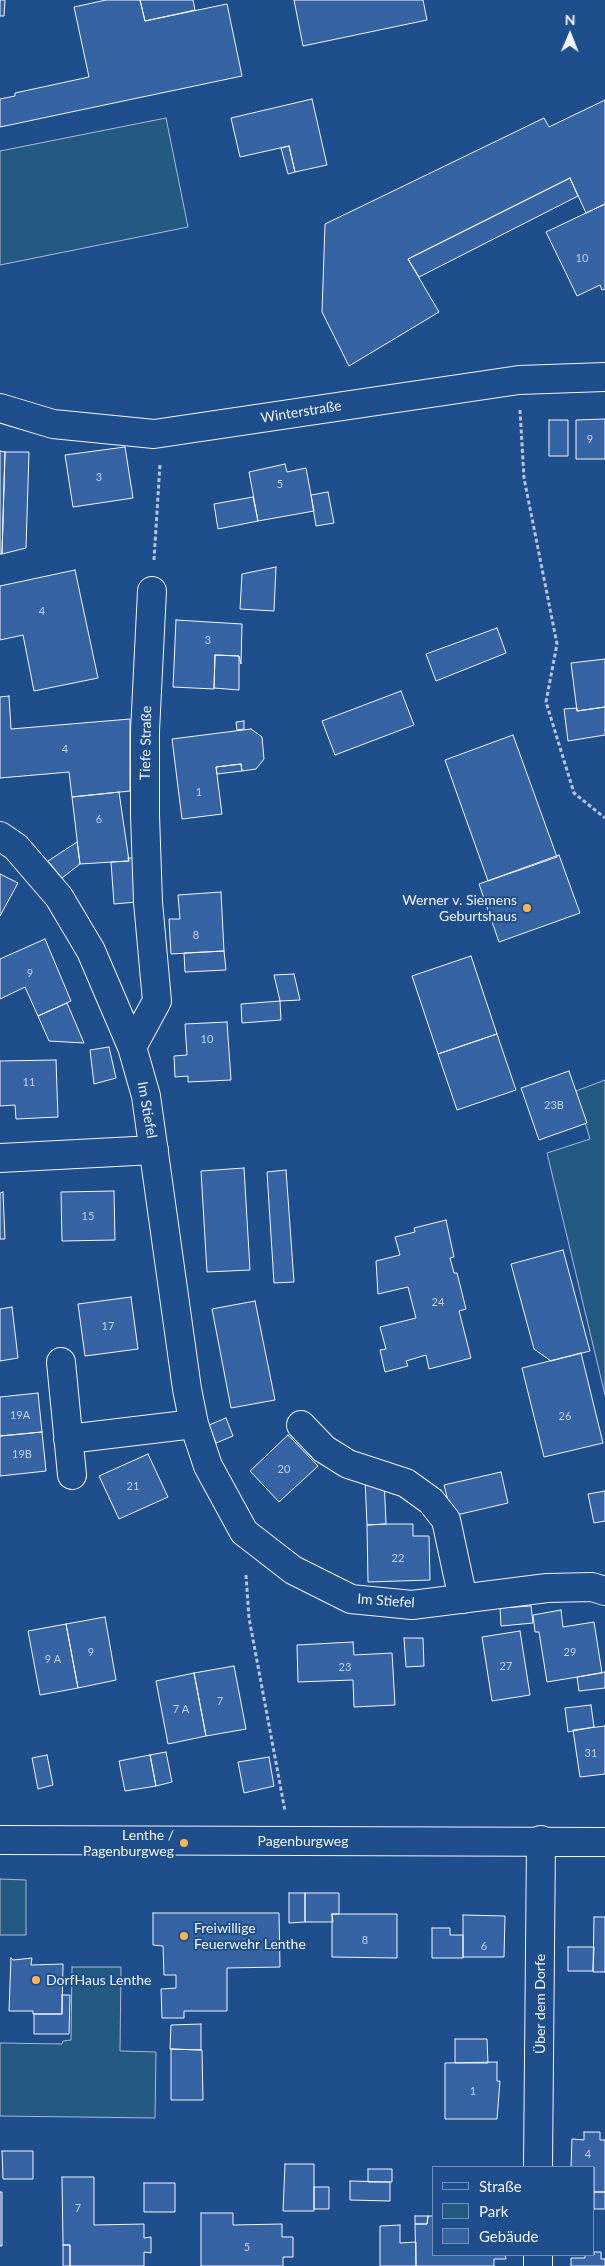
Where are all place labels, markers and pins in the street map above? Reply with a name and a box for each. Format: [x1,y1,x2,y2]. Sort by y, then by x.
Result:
place label: Werner v. Siemens Geburtshaus [402,892,517,924]
marker: Werner v. Siemens Geburtshaus [521,902,533,914]
place label: Lenthe / Pagenburgweg [83,1827,174,1860]
marker: Lenthe / Pagenburgweg [178,1837,190,1849]
place label: Freiwillige Feuerwehr Lenthe [194,1920,306,1952]
marker: Freiwillige Feuerwehr Lenthe [178,1930,190,1942]
place label: DorfHaus Lenthe [46,1972,151,1988]
marker: DorfHaus Lenthe [30,1974,42,1986]

